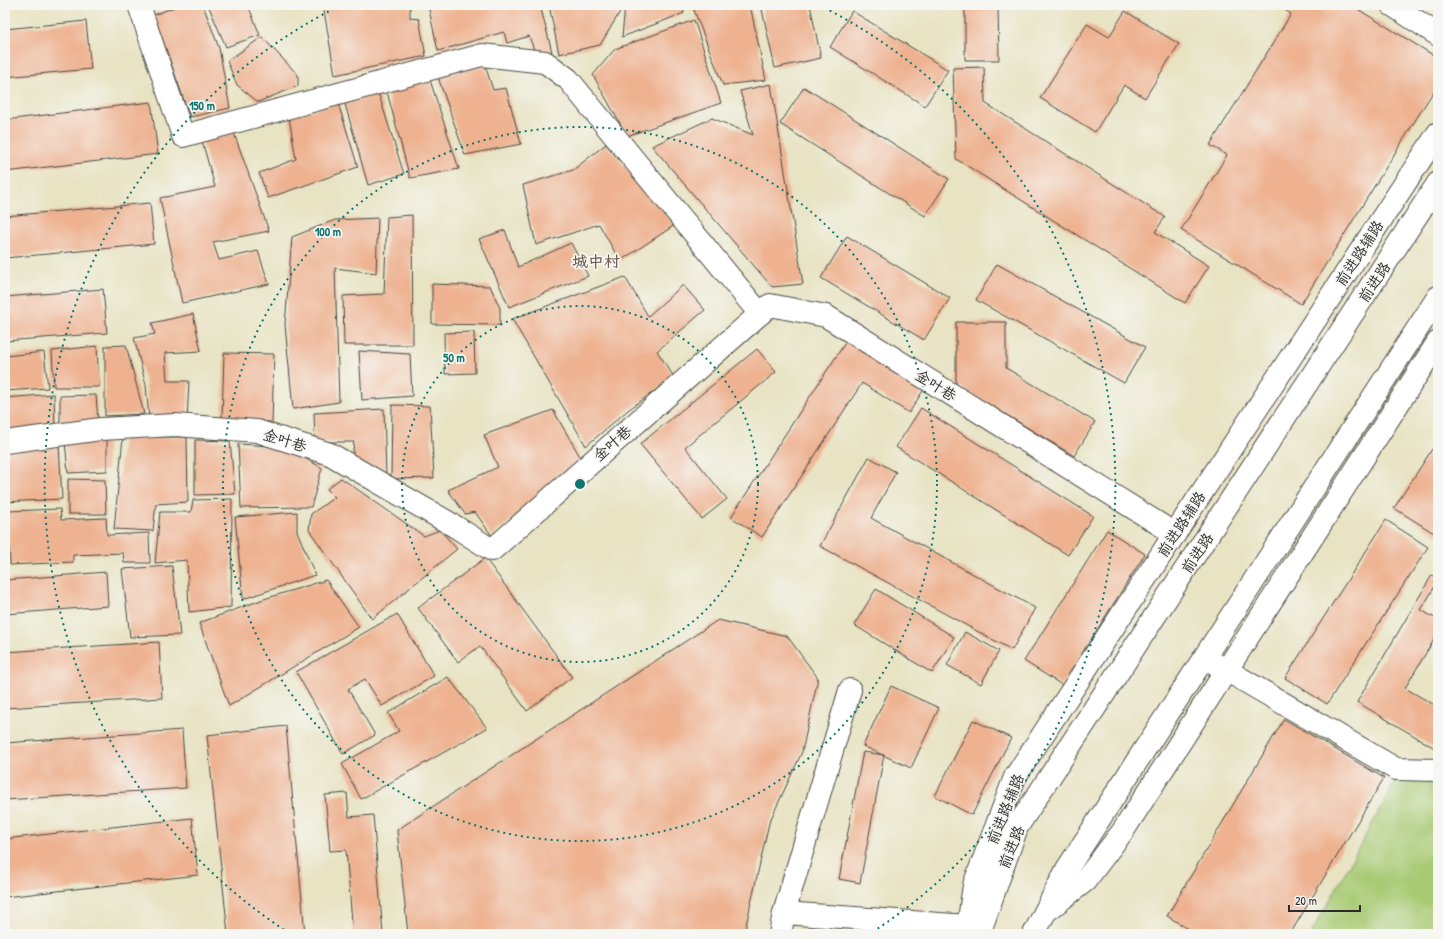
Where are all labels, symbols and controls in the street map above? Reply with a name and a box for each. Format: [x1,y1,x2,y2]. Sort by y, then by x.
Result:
text: 150 m [189,97,215,114]
street label: 前进路辅路 [1331,217,1387,289]
text: 100 m [315,223,341,240]
district label: 城中村 [572,250,620,272]
street label: 前进路 [1354,258,1394,306]
text: 50 m [443,349,465,366]
street label: 金叶巷 [911,364,961,406]
street label: 金叶巷 [588,420,636,466]
street label: 金叶巷 [260,423,310,457]
centre of rings [573,477,587,491]
street label: 前进路辅路 [1153,488,1209,560]
street label: 前进路 [1177,529,1217,577]
street label: 前进路辅路 [983,771,1027,847]
street label: 前进路 [994,823,1028,871]
scale bar [1289,887,1360,913]
text: 20 m [1295,892,1317,909]

